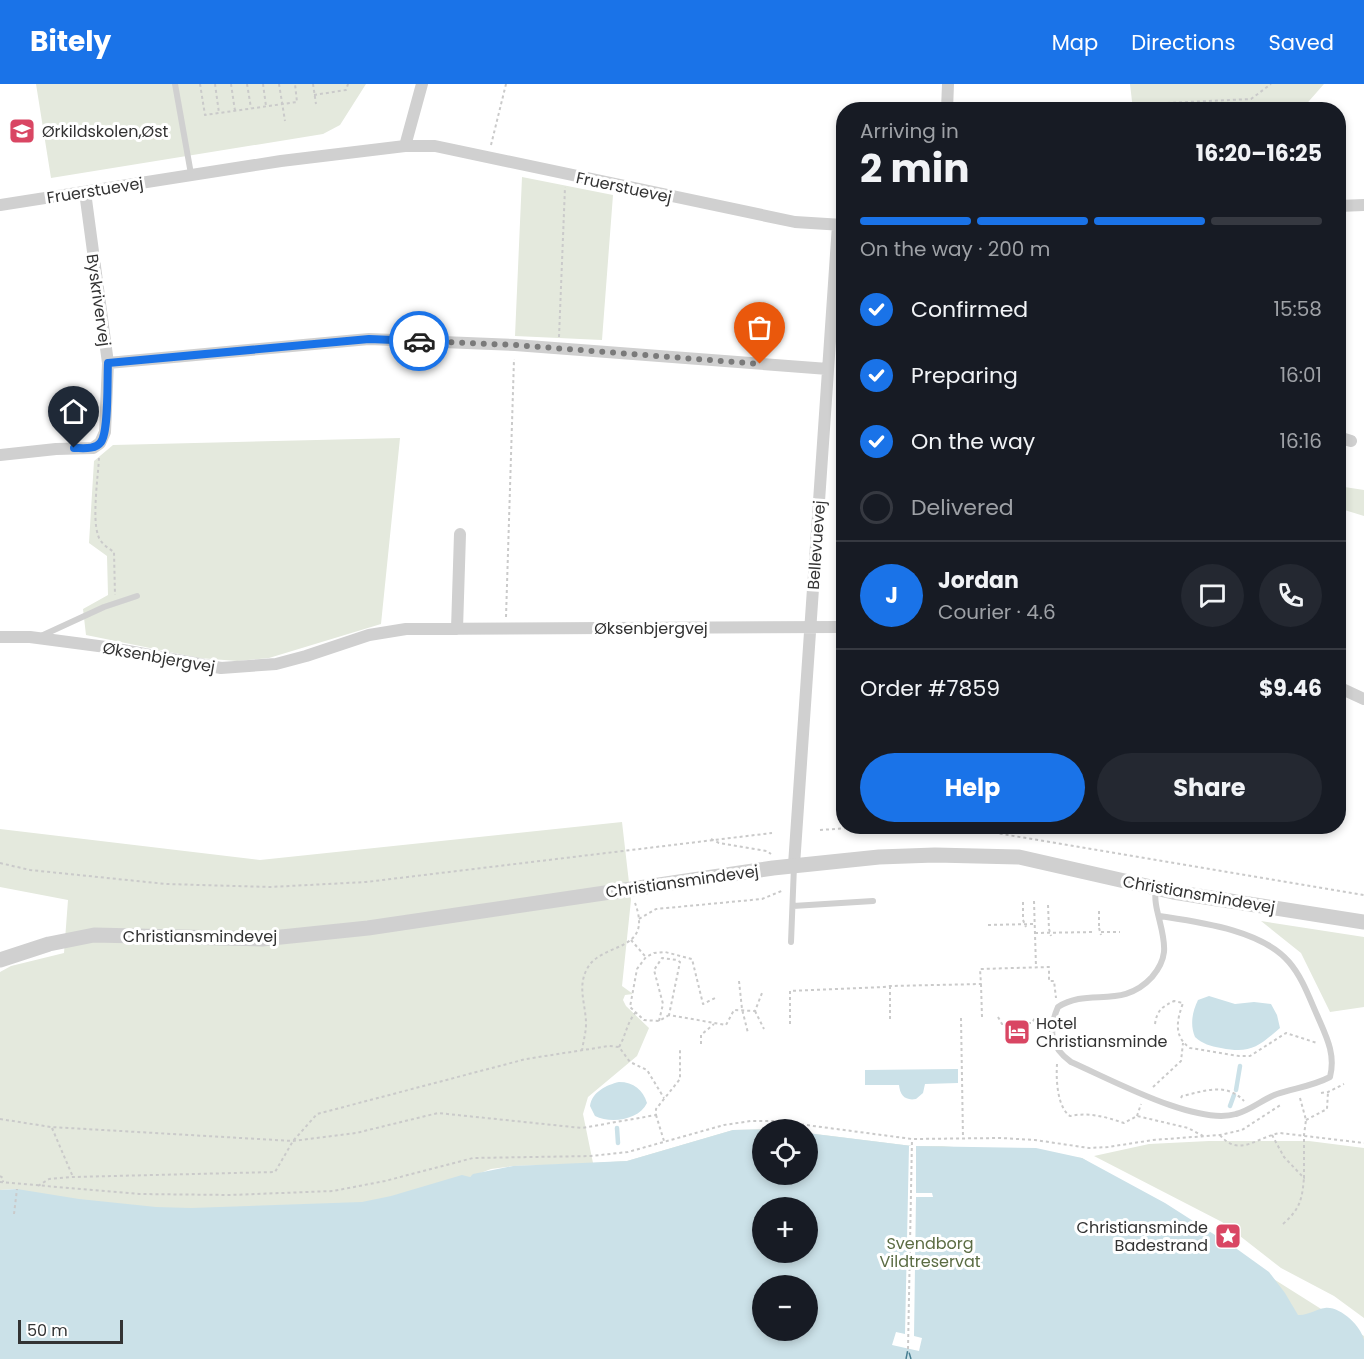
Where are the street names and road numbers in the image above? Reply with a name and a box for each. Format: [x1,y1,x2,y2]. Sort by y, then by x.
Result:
street label: Fruerstuevej [574,166,674,209]
street label: Fruerstuevej [45,172,145,209]
street label: Byskrivervej [81,252,116,348]
street label: Bellevuevej [802,500,831,590]
street label: Øksenbjergvej [594,617,708,640]
street label: Øksenbjergvej [101,636,217,679]
street label: Christiansmindevej [604,859,760,904]
street label: Christiansmindevej [1121,870,1277,919]
street label: Christiansmindevej [123,925,277,948]

